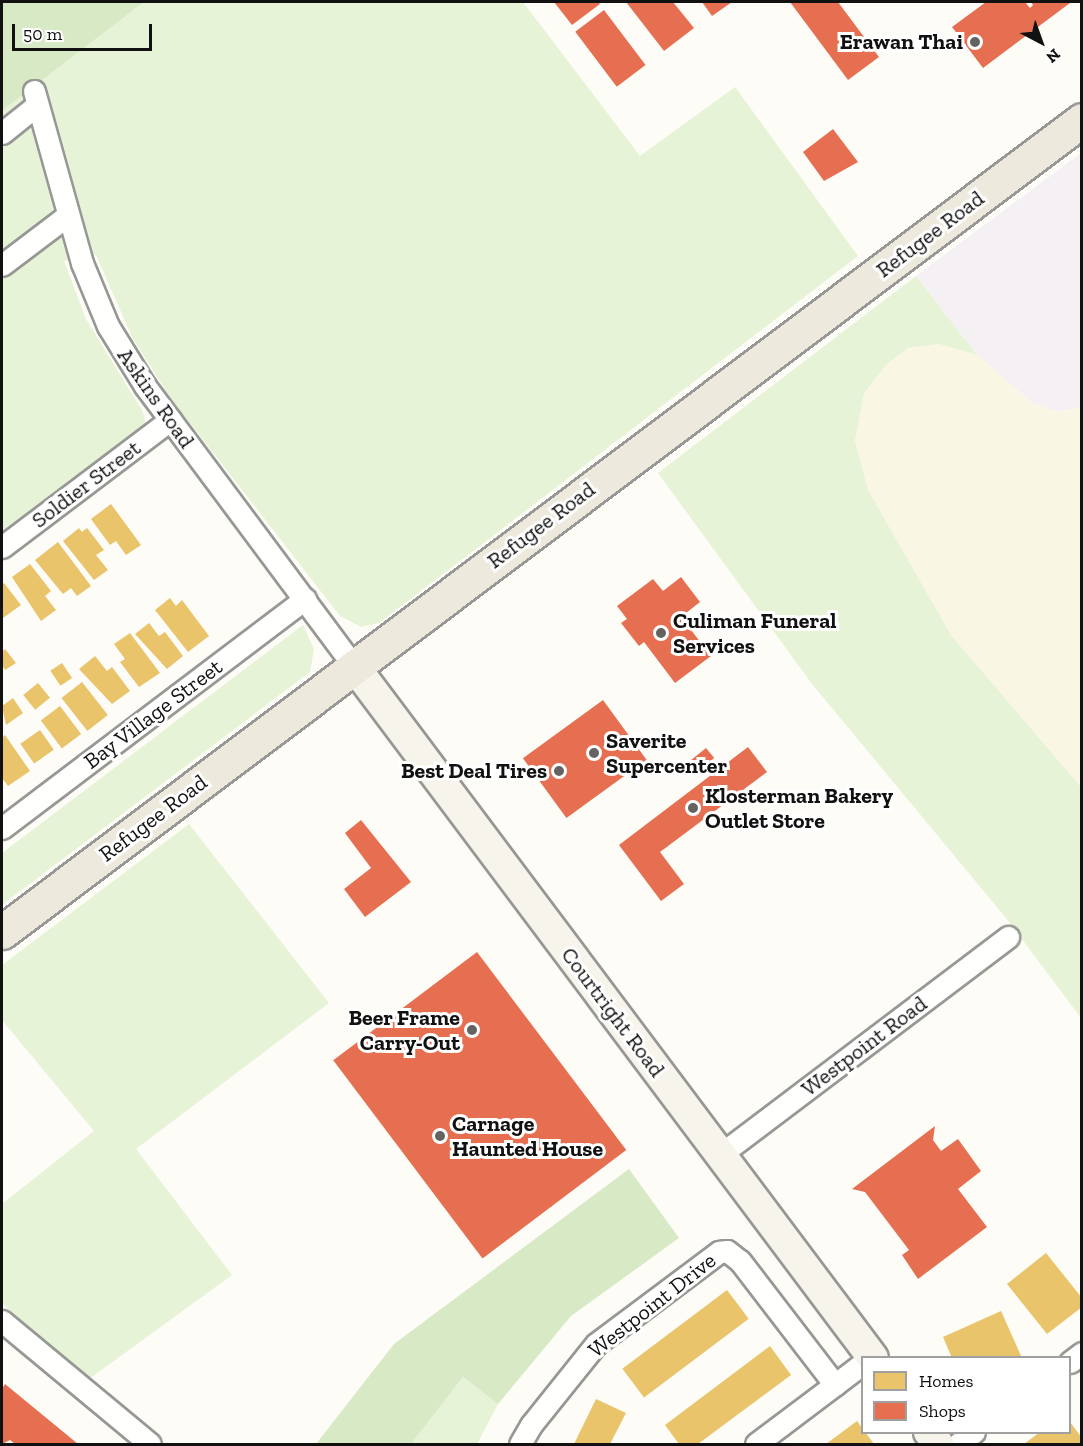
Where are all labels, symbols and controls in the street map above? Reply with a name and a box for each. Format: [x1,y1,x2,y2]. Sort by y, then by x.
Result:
scale bar [15,12,154,50]
north arrow [1011,12,1071,72]
text: 50 m [23,23,62,45]
place label: Erawan Thai [840,29,963,55]
marker: Erawan Thai [968,35,982,49]
text: N [1042,45,1064,67]
street label: Refugee Road [871,185,989,283]
street label: Askins Road [112,343,200,453]
street label: Soldier Street [26,434,146,534]
street label: Refugee Road [482,476,600,574]
place label: Culiman Funeral Services [673,607,837,658]
marker: Culiman Funeral Services [654,626,668,640]
street label: Bay Village Street [78,653,228,775]
place label: Saverite Supercenter [606,727,727,778]
marker: Saverite Supercenter [587,746,601,760]
place label: Best Deal Tires [401,758,547,784]
marker: Best Deal Tires [552,764,566,778]
street label: Refugee Road [94,769,212,867]
place label: Klosterman Bakery Outlet Store [705,782,893,834]
marker: Klosterman Bakery Outlet Store [686,801,700,815]
street label: Courtright Road [556,942,670,1082]
street label: Westpoint Road [796,990,932,1102]
place label: Beer Frame Carry-Out [348,1004,460,1056]
marker: Beer Frame Carry-Out [465,1023,479,1037]
place label: Carnage Haunted House [452,1110,603,1162]
marker: Carnage Haunted House [433,1129,447,1143]
street label: Westpoint Drive [583,1247,721,1363]
legend [861,1356,1071,1434]
text: Homes [919,1370,973,1392]
text: Shops [919,1400,966,1422]

